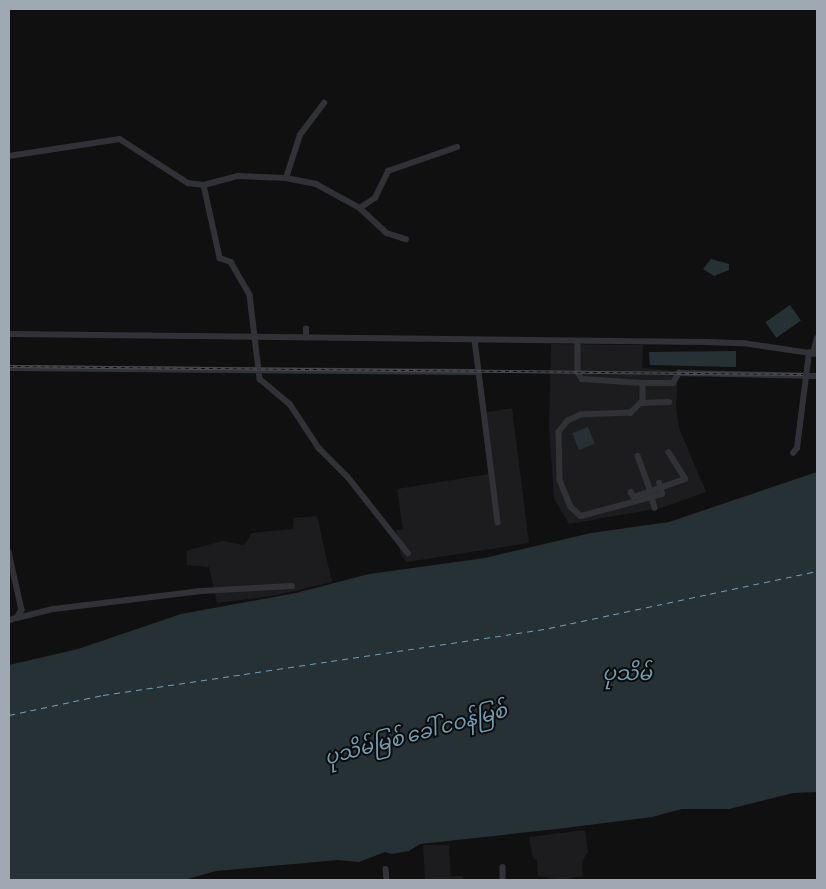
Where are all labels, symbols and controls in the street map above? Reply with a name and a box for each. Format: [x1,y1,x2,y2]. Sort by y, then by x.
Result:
water label: ပုသိမ် [602,662,652,686]
water label: ပုသိမ်မြစ် ခေါ် ငဝန်မြစ် [322,699,510,771]

